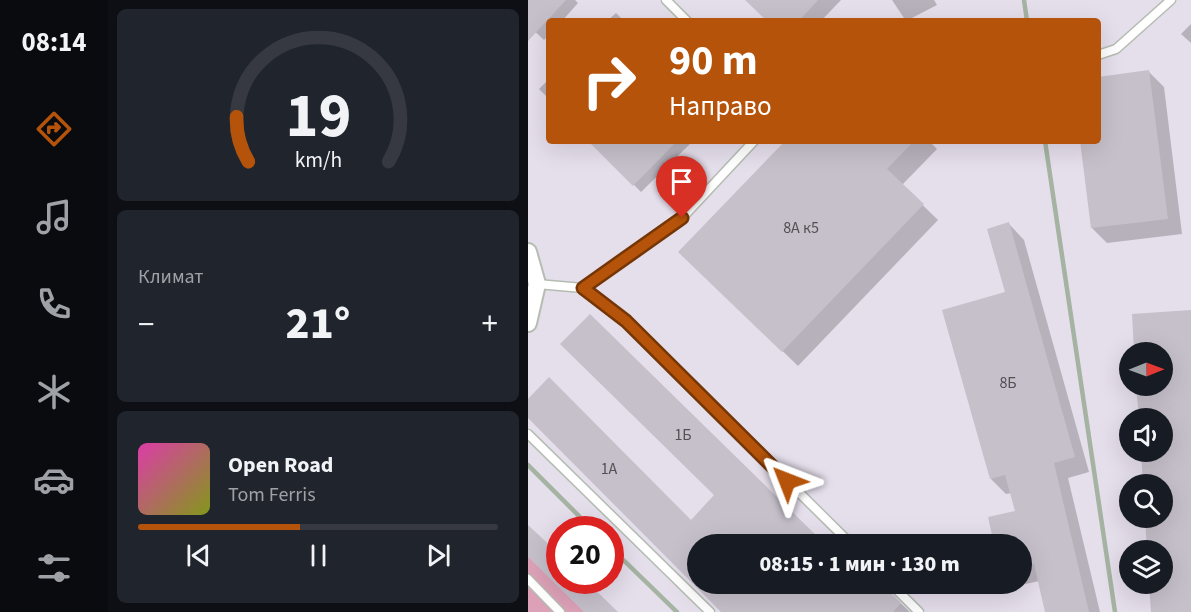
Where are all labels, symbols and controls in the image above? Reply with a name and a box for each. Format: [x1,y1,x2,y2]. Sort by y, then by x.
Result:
text: 08:14 [21,23,87,62]
text: 90 m [669,31,758,91]
icon: right [570,42,648,120]
text: 19 [285,72,351,161]
text: Направо [669,87,772,126]
icon: directions [33,108,75,150]
text: km/h [294,145,342,176]
pin [656,156,707,218]
icon: arrive [665,165,698,198]
icon: music [33,196,75,238]
house number: 8А к5 [783,217,819,239]
text: Климат [138,263,204,291]
icon: phone [33,283,75,325]
text: 21° [286,292,350,356]
text: − [138,301,154,348]
text: + [482,301,498,348]
north arrow [1119,342,1173,396]
map controls [1119,342,1173,594]
icon: climate [33,371,75,413]
house number: 8Б [999,372,1017,394]
button: sound [1119,408,1173,462]
house number: 1Б [674,424,692,446]
text: Open Road [228,449,333,481]
position arrow [755,449,819,513]
house number: 1А [601,458,618,480]
icon: car [33,459,75,501]
button: search [1119,474,1173,528]
text: Tom Ferris [228,481,316,509]
speed limit sign: 20 [546,516,624,594]
icon: previous [182,539,215,572]
icon: pause [302,539,335,572]
icon: next [422,539,455,572]
button: layers [1119,540,1173,594]
icon: filters [33,547,75,589]
text: 08:15 · 1 мин · 130 m [759,548,960,580]

